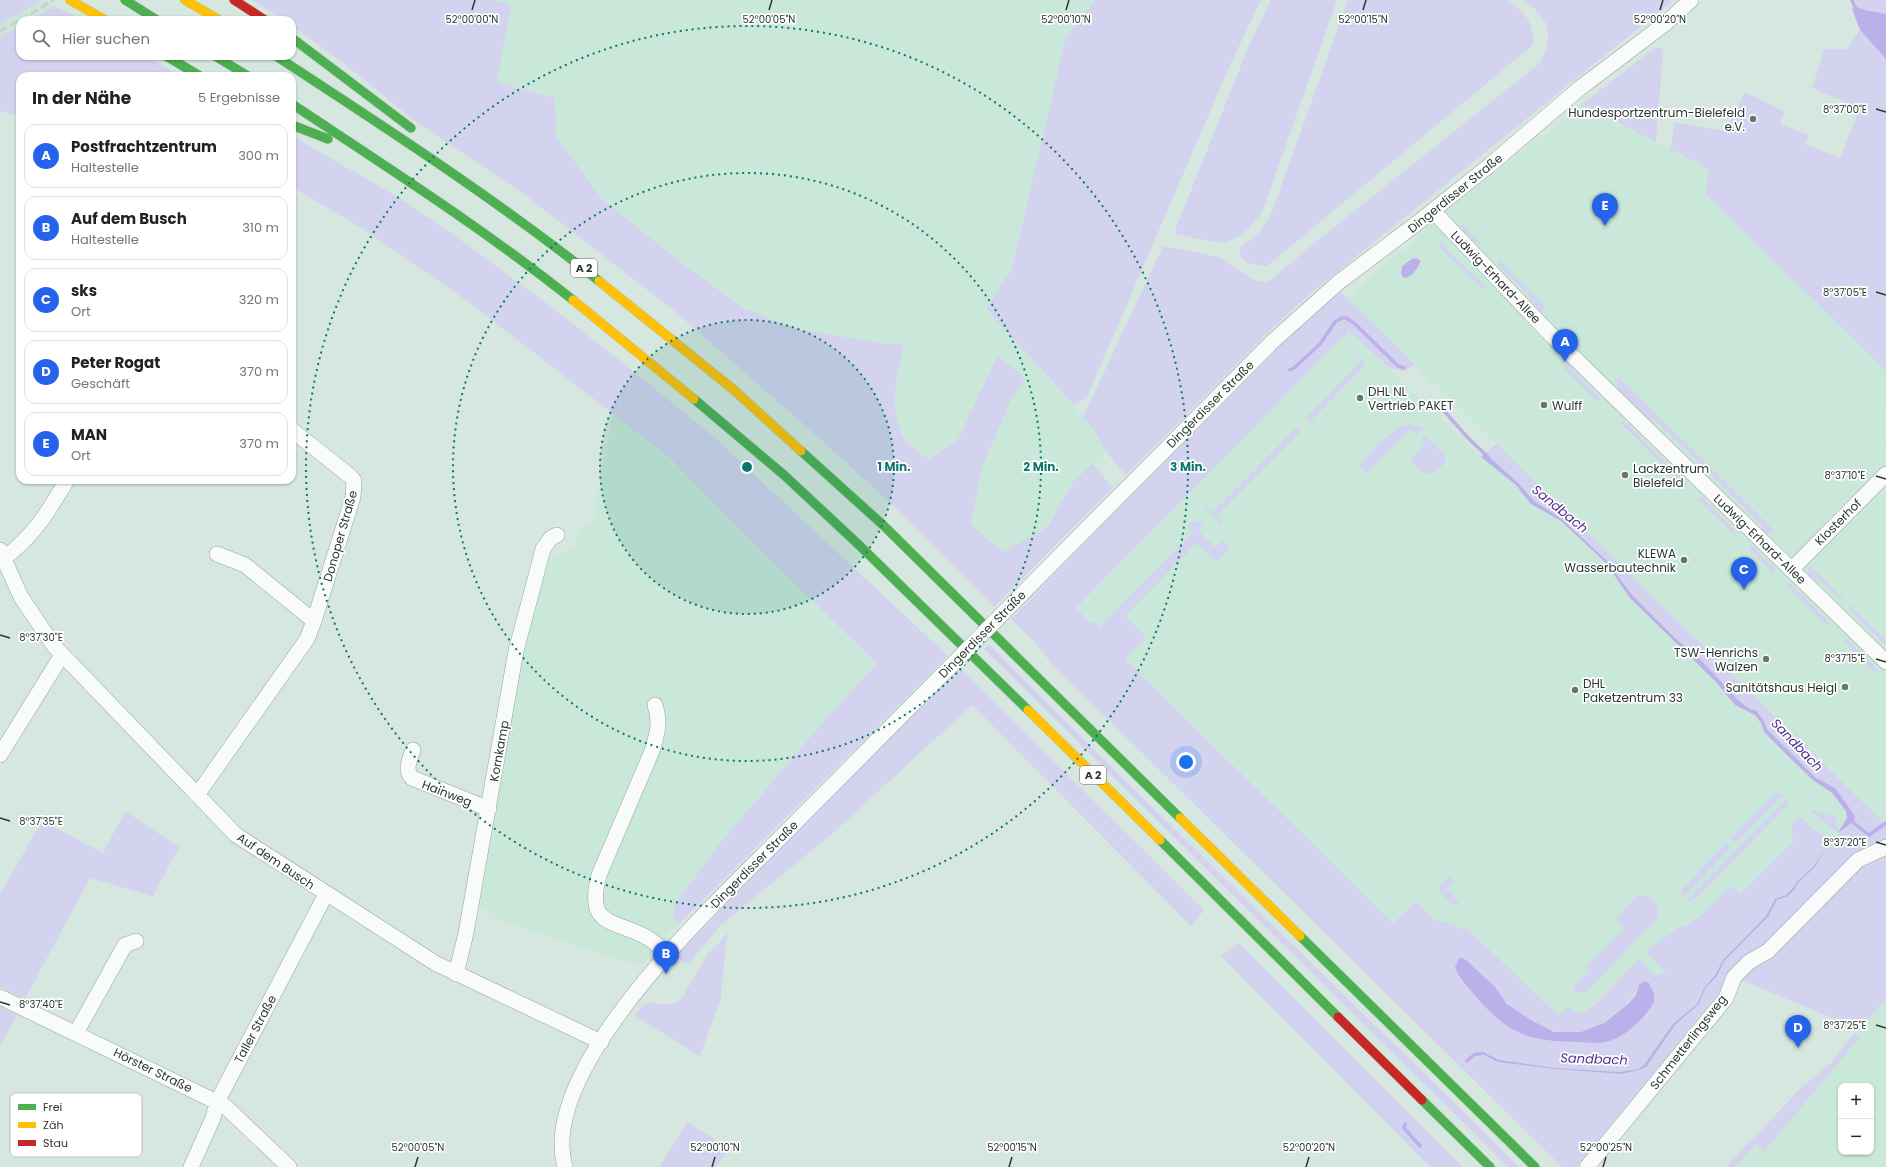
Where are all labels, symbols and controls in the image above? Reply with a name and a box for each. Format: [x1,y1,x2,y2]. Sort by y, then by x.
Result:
text: 52°00'00"N [446,12,498,27]
text: 52°00'05"N [743,12,795,27]
text: 52°00'10"N [1041,12,1091,27]
text: 52°00'15"N [1338,12,1388,27]
text: 52°00'20"N [1634,12,1686,27]
search box [16,16,296,60]
icon: search [30,27,52,49]
text: Hier suchen [62,28,150,49]
text: In der Nähe [32,86,131,110]
text: 5 Ergebnisse [198,88,280,107]
text: 8°37'00"E [1823,102,1867,117]
place label: Hundesportzentrum-Bielefeld e.V. [1568,104,1745,135]
marker: Hundesportzentrum-Bielefeld e.V. [1748,114,1758,124]
text: Postfrachtzentrum [71,136,217,157]
text: A [41,146,51,165]
text: 300 m [238,146,279,165]
street label: Dingerdisser Straße [1404,149,1506,237]
text: Haltestelle [71,158,139,177]
pin: E [1592,193,1618,226]
text: Auf dem Busch [71,208,187,229]
text: B [42,218,50,237]
text: 310 m [242,218,279,237]
street label: Ludwig-Erhard-Allee [1447,227,1545,327]
text: Haltestelle [71,230,139,249]
road number: A 2 [571,259,597,277]
text: sks [71,280,97,301]
text: 8°37'05"E [1823,285,1867,300]
text: C [41,290,51,309]
text: 320 m [239,290,279,309]
text: Ort [71,302,91,321]
pin: A [1552,329,1578,362]
text: Peter Rogat [71,352,160,373]
street label: Dingerdisser Straße [1162,356,1258,452]
text: D [41,362,51,381]
text: 370 m [239,362,279,381]
text: Geschäft [71,374,130,393]
place label: DHL NL Vertrieb PAKET [1368,383,1454,414]
marker: DHL NL Vertrieb PAKET [1355,393,1365,403]
place label: Wulff [1552,397,1582,414]
marker: Wulff [1539,400,1549,410]
text: MAN [71,424,107,445]
text: E [42,434,50,453]
text: 370 m [239,434,279,453]
text: Ort [71,446,91,465]
text: 1 Min. [877,458,911,475]
text: 2 Min. [1023,458,1059,475]
text: 3 Min. [1170,458,1206,475]
centre of rings [740,460,754,474]
place label: Lackzentrum Bielefeld [1633,460,1709,491]
text: 8°37'10"E [1825,468,1865,483]
marker: Lackzentrum Bielefeld [1620,470,1630,480]
water label: Sandbach [1528,480,1592,538]
street label: Donoper Straße [319,488,361,584]
street label: Ludwig-Erhard-Allee [1710,490,1810,588]
street label: Klosterhof [1811,495,1865,549]
place label: KLEWA Wasserbautechnik [1564,545,1677,576]
marker: KLEWA Wasserbautechnik [1679,555,1689,565]
pin: C [1731,557,1757,590]
street label: Dingerdisser Straße [934,586,1030,682]
text: 8°37'30"E [19,630,63,645]
place label: TSW-Henrichs Walzen [1674,644,1758,675]
text: 8°37'15"E [1825,651,1865,666]
marker: TSW-Henrichs Walzen [1761,654,1771,664]
place label: DHL Paketzentrum 33 [1583,675,1683,706]
place label: Sanitätshaus Heigl [1725,679,1837,696]
marker: Sanitätshaus Heigl [1840,682,1850,692]
marker: DHL Paketzentrum 33 [1570,685,1580,695]
water label: Sandbach [1767,714,1827,776]
street label: Kornkamp [485,719,513,783]
your location [1176,752,1196,772]
road number: A 2 [1080,766,1106,784]
street label: Hainweg [419,776,475,810]
text: 8°37'35"E [19,814,63,829]
street label: Dingerdisser Straße [706,816,802,912]
street label: Auf dem Busch [234,829,318,893]
text: 8°37'20"E [1823,835,1867,850]
pin: B [653,941,679,974]
street label: Schmetterlingsweg [1646,991,1730,1093]
street label: Taller Straße [230,992,280,1066]
text: 8°37'40"E [19,997,63,1012]
pin: D [1785,1015,1811,1048]
text: 8°37'25"E [1823,1018,1867,1033]
street label: Hörster Straße [111,1044,195,1096]
water label: Sandbach [1560,1048,1628,1070]
map controls [1838,1083,1874,1155]
button: + [1838,1083,1874,1119]
legend [10,1093,142,1157]
text: Frei [43,1099,62,1115]
text: Zäh [43,1117,63,1133]
button: − [1838,1119,1874,1155]
text: Stau [43,1135,68,1151]
text: 52°00'05"N [392,1140,444,1155]
text: 52°00'10"N [690,1140,740,1155]
text: 52°00'15"N [987,1140,1037,1155]
text: 52°00'20"N [1283,1140,1335,1155]
text: 52°00'25"N [1580,1140,1632,1155]

